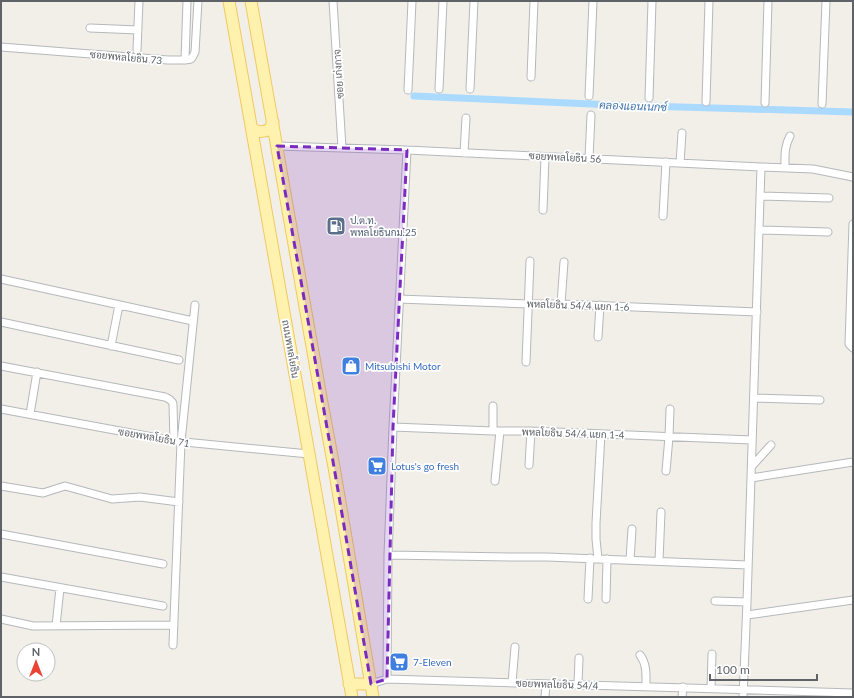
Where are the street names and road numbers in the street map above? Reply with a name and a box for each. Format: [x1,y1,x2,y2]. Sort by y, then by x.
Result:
street label: ซอยพหลโยธิน 73 [89,48,163,66]
street label: ซอย เก่งกาจ [330,49,346,99]
street label: ซอยพหลโยธิน 56 [528,149,602,165]
street label: พหลโยธิน 54/4 แยก 1-6 [526,297,630,313]
street label: ถนนพหลโยธิน [280,319,302,379]
street label: ซอยพหลโยธิน 71 [117,425,191,449]
street label: พหลโยธิน 54/4 แยก 1-4 [521,425,625,441]
street label: ซอยพหลโยธิน 54/4 [515,677,599,691]

